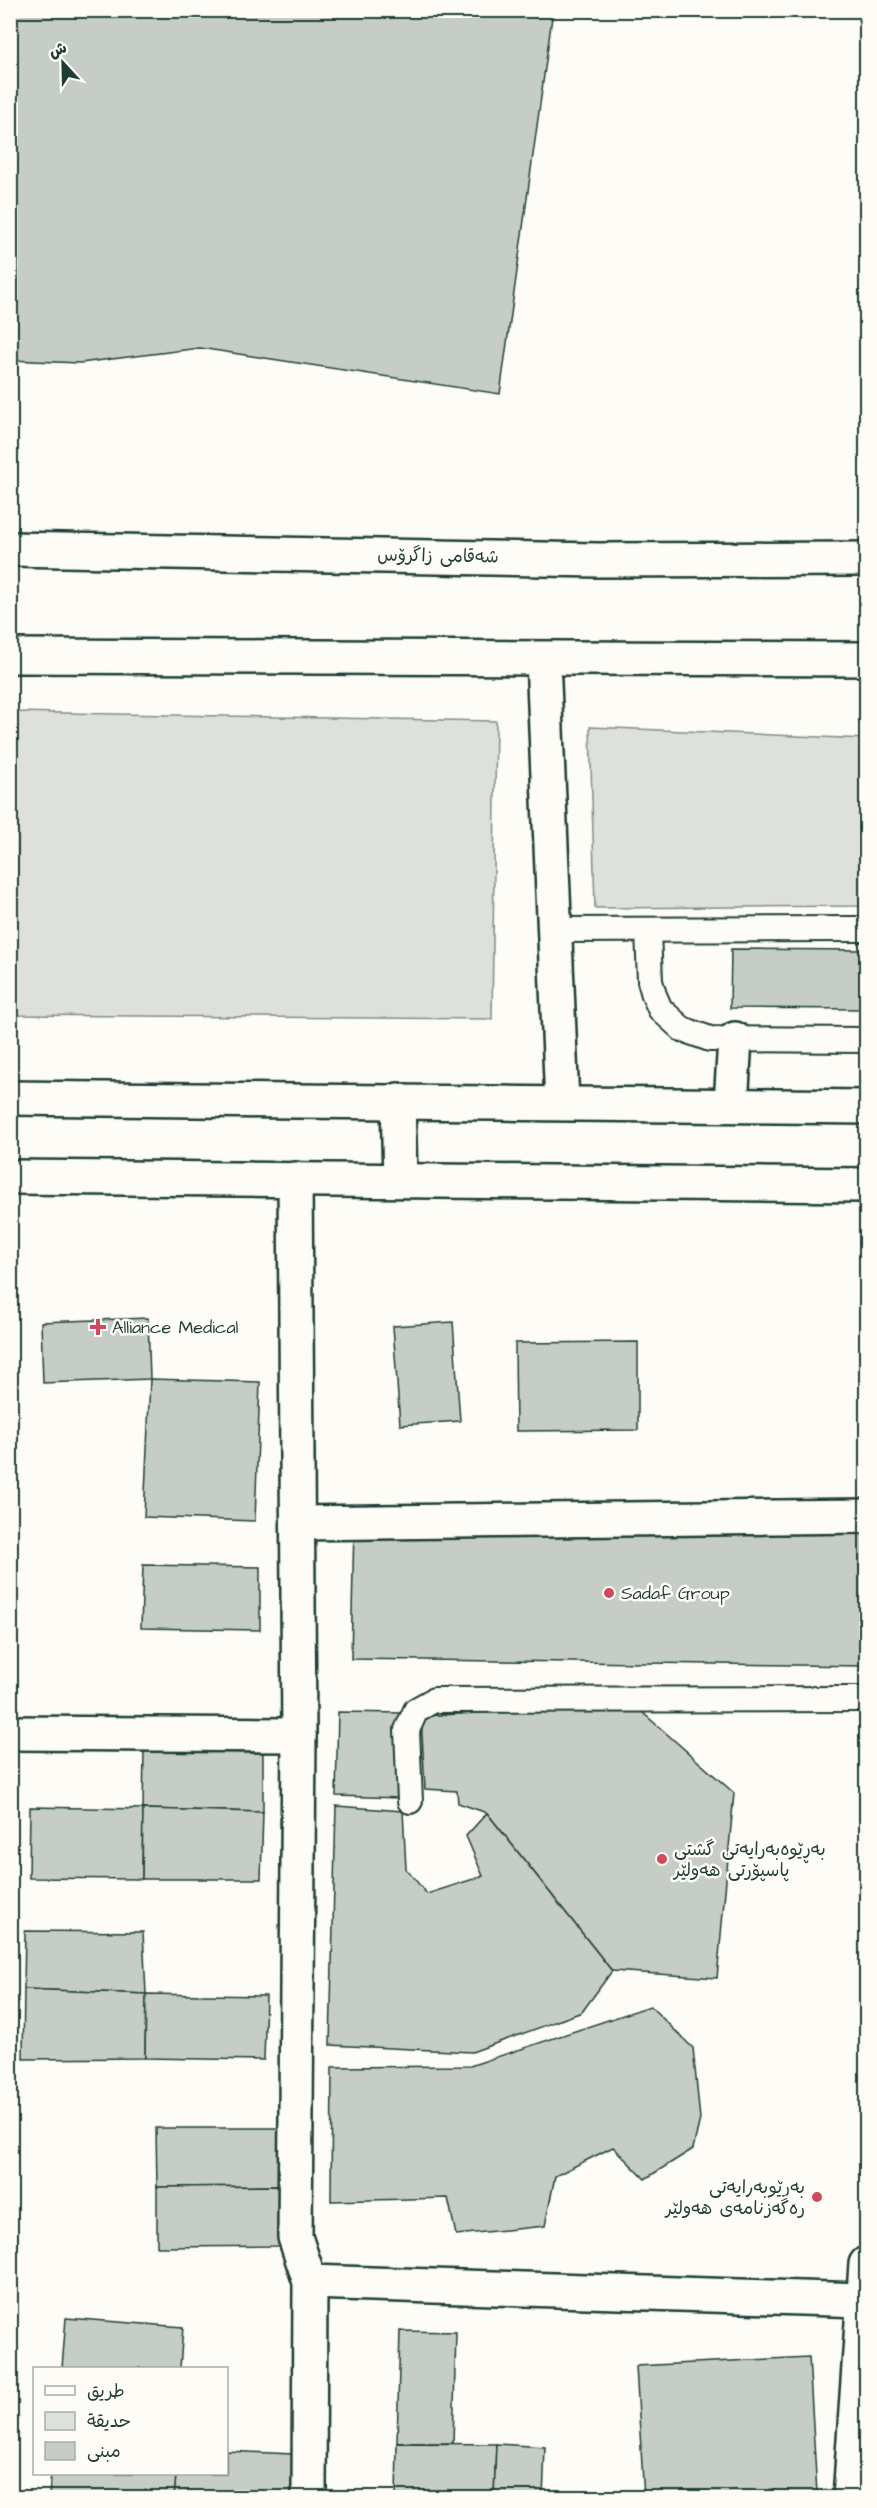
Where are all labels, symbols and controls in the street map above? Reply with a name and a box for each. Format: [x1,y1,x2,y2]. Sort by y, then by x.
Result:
north arrow [33,33,93,93]
text: ش [45,37,70,64]
street label: شەقامی زاگرۆس [377,542,499,570]
place label: Alliance Medical [112,1315,239,1340]
marker: Alliance Medical [89,1318,107,1336]
place label: Sadaf Group [621,1581,730,1606]
marker: Sadaf Group [602,1586,616,1600]
place label: بەڕێوەبەرایەتی گشتی پاسپۆرتی هەولێر [672,1837,826,1883]
marker: بەڕێوەبەرایەتی گشتی پاسپۆرتی هەولێر [655,1852,669,1866]
place label: بەرێوبەرایەتی رەگەزنامەی هەولێر [664,2175,805,2221]
marker: بەرێوبەرایەتی رەگەزنامەی هەولێر [810,2190,824,2204]
legend [33,2367,228,2475]
text: طريق [87,2379,125,2404]
text: حديقة [87,2409,131,2434]
text: مبنى [87,2439,121,2464]

